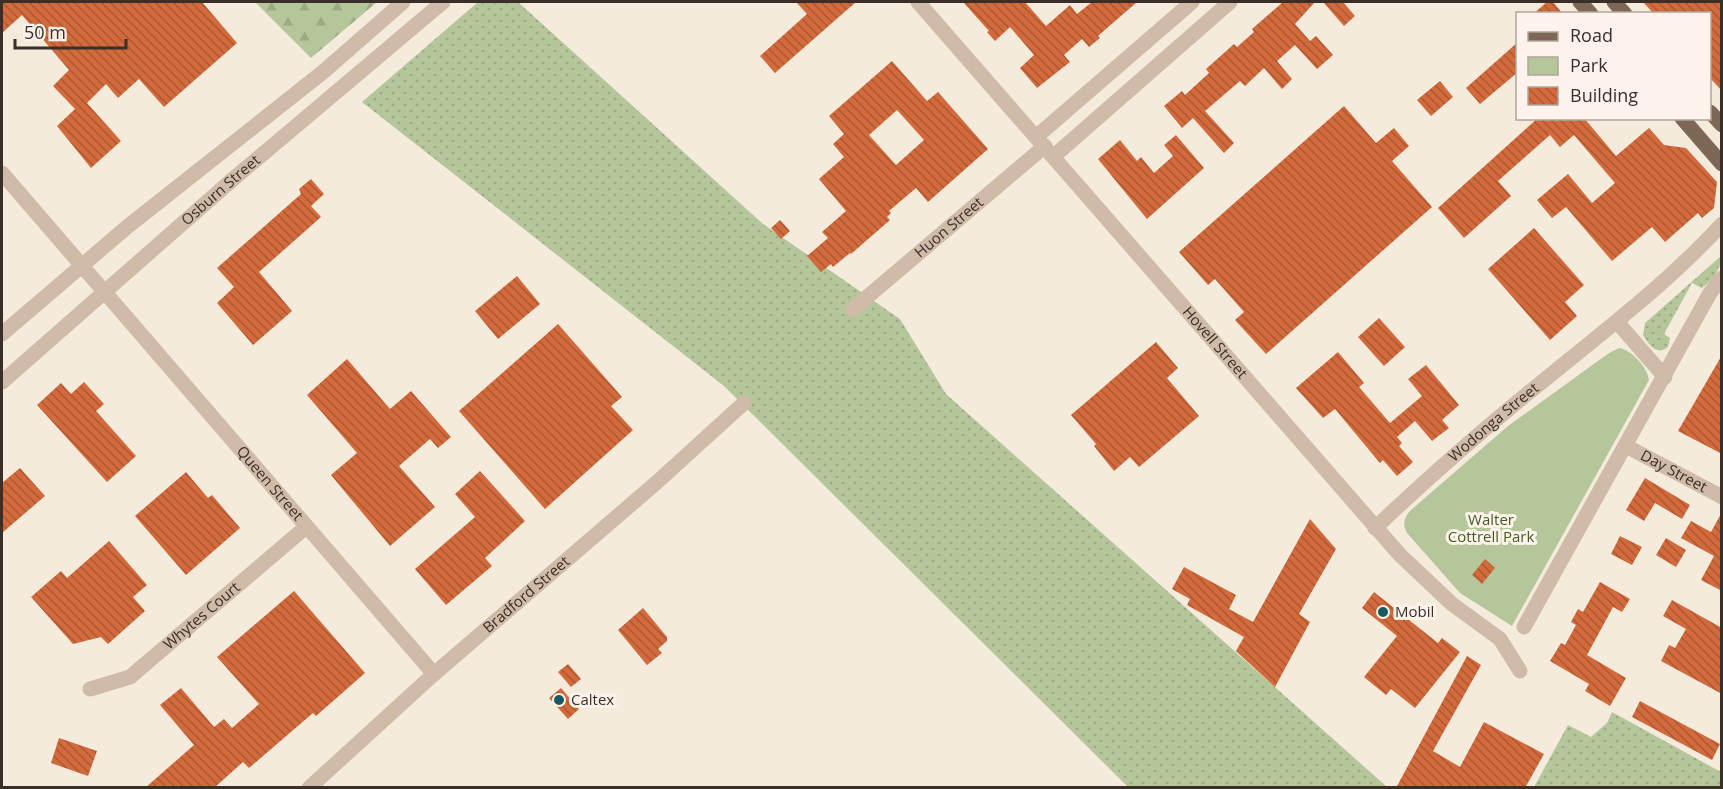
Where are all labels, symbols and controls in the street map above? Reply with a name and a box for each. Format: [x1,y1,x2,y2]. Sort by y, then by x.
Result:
scale bar [15,12,126,50]
legend [1516,12,1711,120]
text: 50 m [24,20,66,44]
text: Road [1570,23,1613,47]
text: Park [1570,53,1608,77]
text: Building [1570,83,1638,107]
street label: Osburn Street [176,150,264,229]
street label: Huon Street [910,192,987,262]
street label: Hovell Street [1179,302,1253,382]
street label: Wodonga Street [1444,378,1543,466]
street label: Queen Street [233,441,308,525]
street label: Day Street [1637,445,1711,496]
park label: Walter Cottrell Park [1448,509,1534,546]
street label: Bradford Street [478,551,573,637]
street label: Whytes Court [159,577,244,653]
place label: Mobil [1395,601,1434,621]
marker: Mobil [1376,605,1390,619]
place label: Caltex [571,689,614,709]
marker: Caltex [552,693,566,707]

